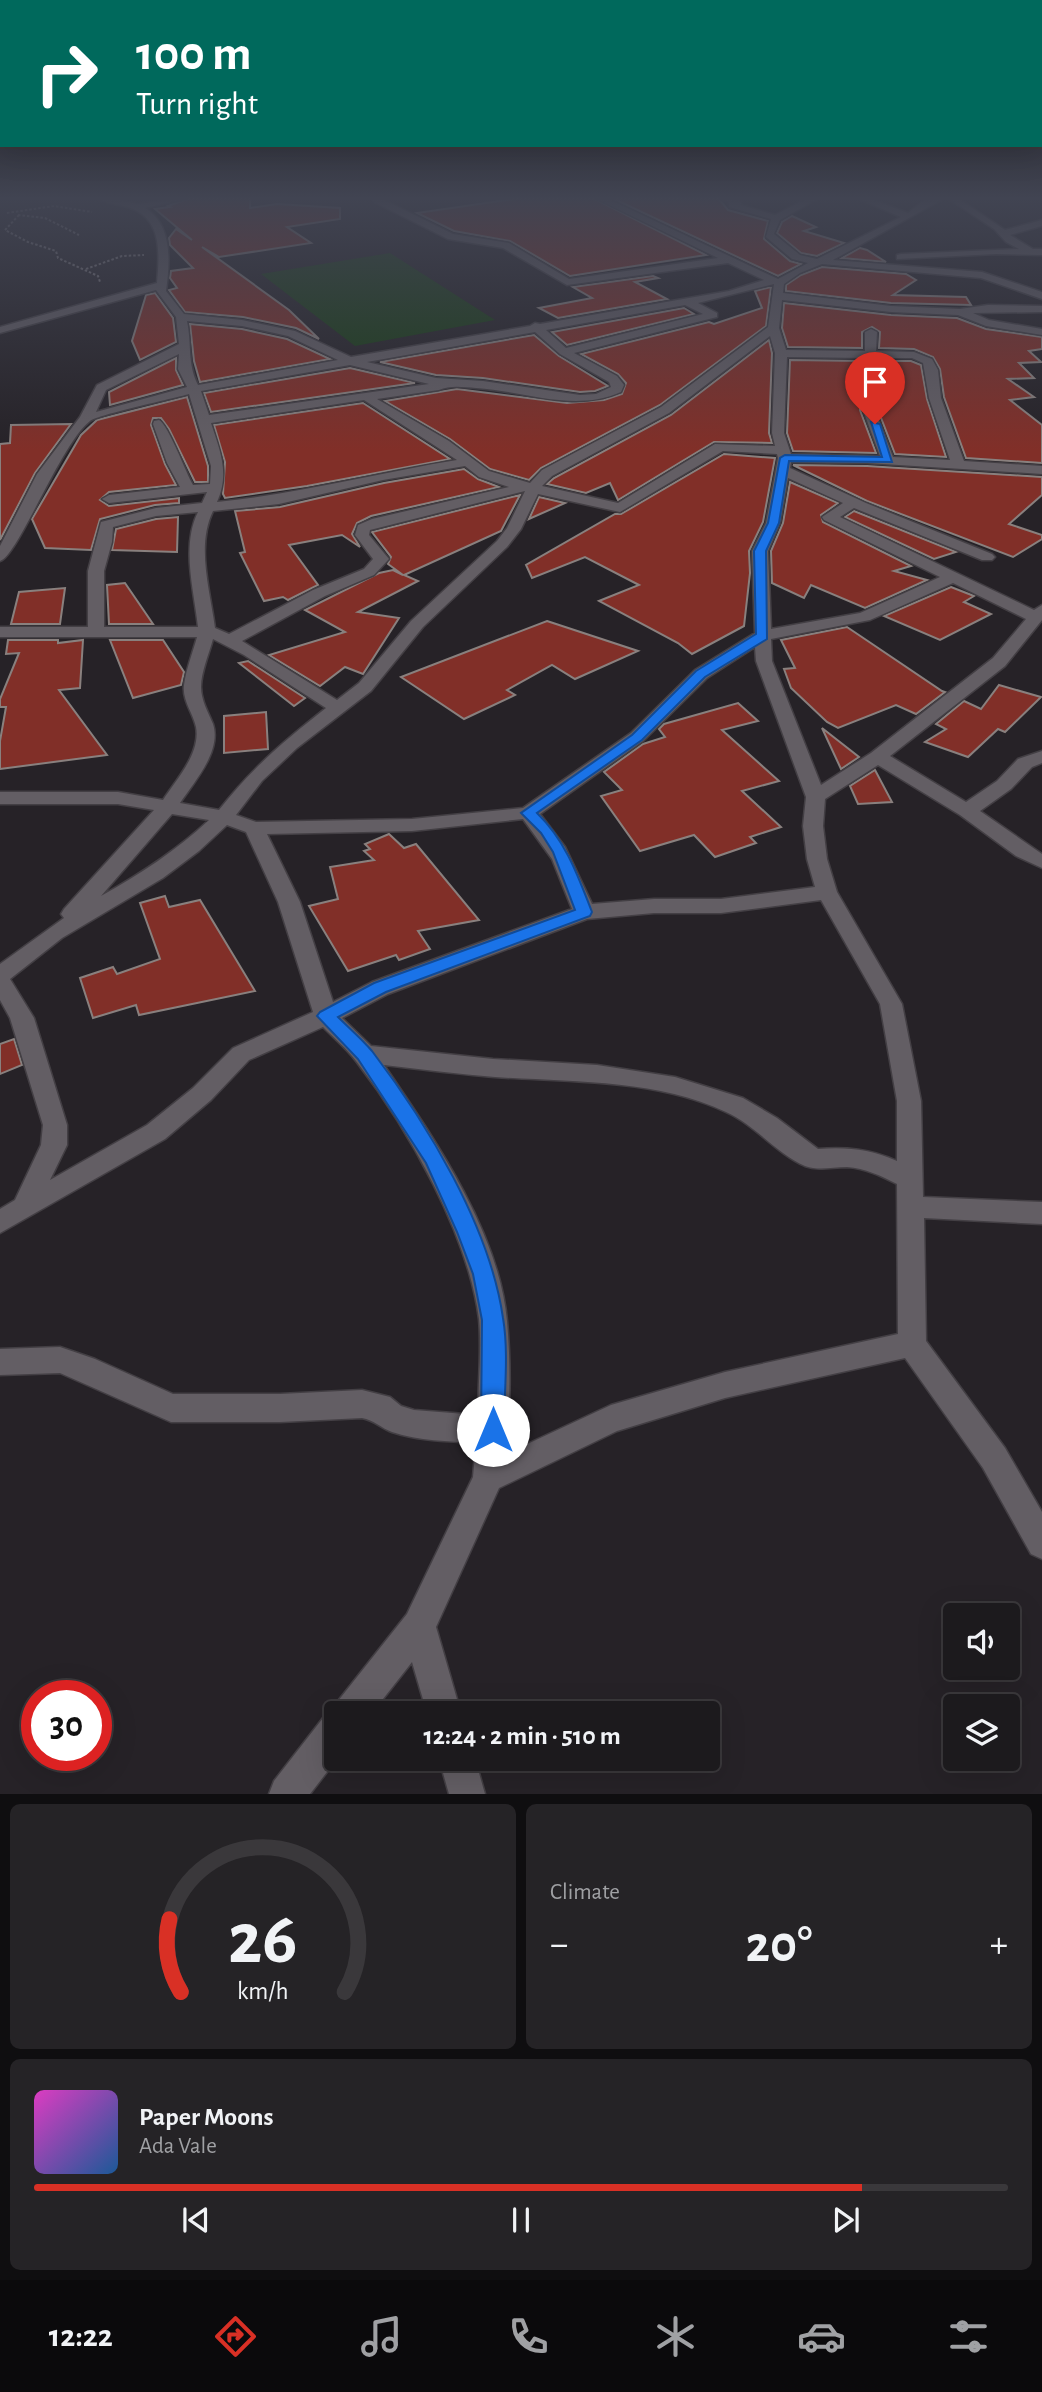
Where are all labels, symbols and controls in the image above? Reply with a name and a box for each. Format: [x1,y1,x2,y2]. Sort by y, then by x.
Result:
icon: right [21,28,112,119]
text: 100 m [136,30,252,79]
text: Turn right [136,88,258,120]
pin [845,352,905,424]
icon: arrive [856,363,894,401]
position arrow [456,1393,530,1467]
map controls [943,1603,1020,1771]
button: sound [943,1603,1020,1680]
speed limit sign: 30 [21,1680,112,1771]
button: layers [943,1694,1020,1771]
text: 12:24 · 2 min · 510 m [423,1723,621,1749]
text: Climate [550,1881,620,1904]
text: 26 [228,1905,298,1978]
text: 20° [746,1919,812,1971]
text: − [550,1926,568,1964]
text: + [990,1926,1008,1964]
text: km/h [237,1979,289,2004]
text: Paper Moons [139,2104,274,2130]
text: Ada Vale [139,2135,217,2158]
icon: previous [177,2201,215,2239]
icon: pause [502,2201,540,2239]
icon: next [827,2201,865,2239]
icon: directions [211,2312,260,2361]
icon: music [357,2312,406,2361]
icon: phone [504,2312,553,2361]
icon: climate [651,2312,700,2361]
icon: car [797,2312,846,2361]
icon: filters [944,2312,993,2361]
text: 12:22 [49,2320,113,2352]

